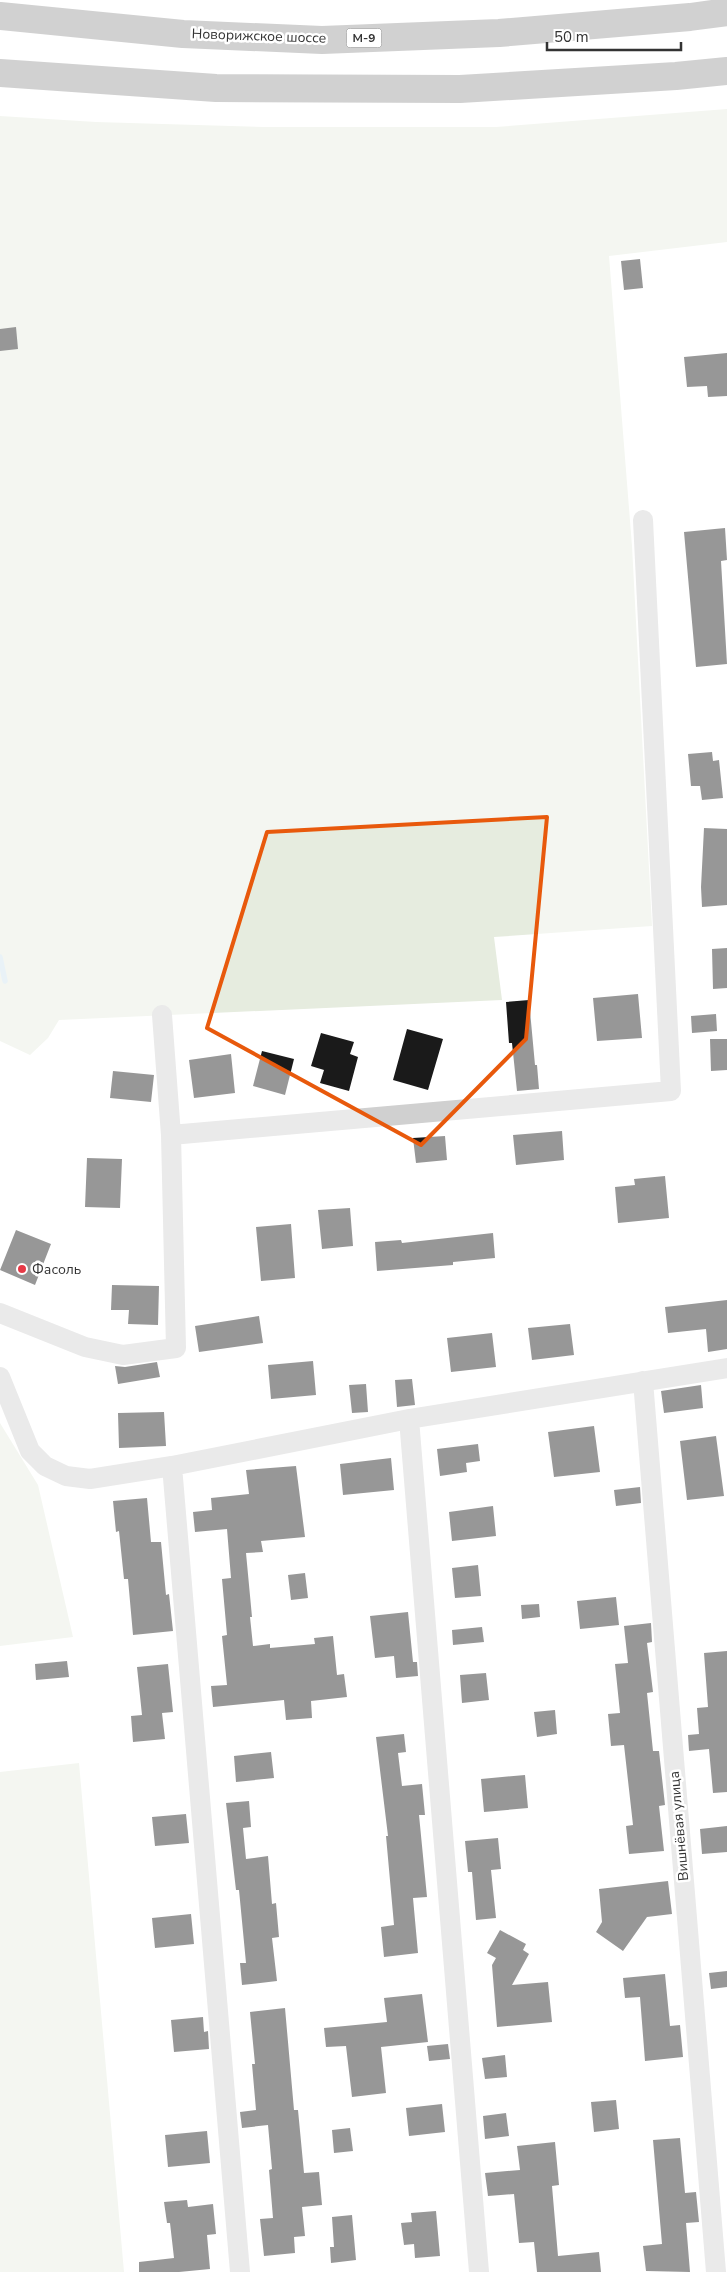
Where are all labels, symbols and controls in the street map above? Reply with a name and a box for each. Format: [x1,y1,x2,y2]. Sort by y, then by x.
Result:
scale bar [547,20,681,52]
street label: Новорижское шоссе [191,24,327,48]
text: 50 m [554,27,589,47]
road number: М-9 [346,28,382,48]
place label: Фасоль [32,1260,81,1279]
marker: Фасоль [16,1263,28,1275]
street label: Вишнёвая улица [665,1770,693,1882]

